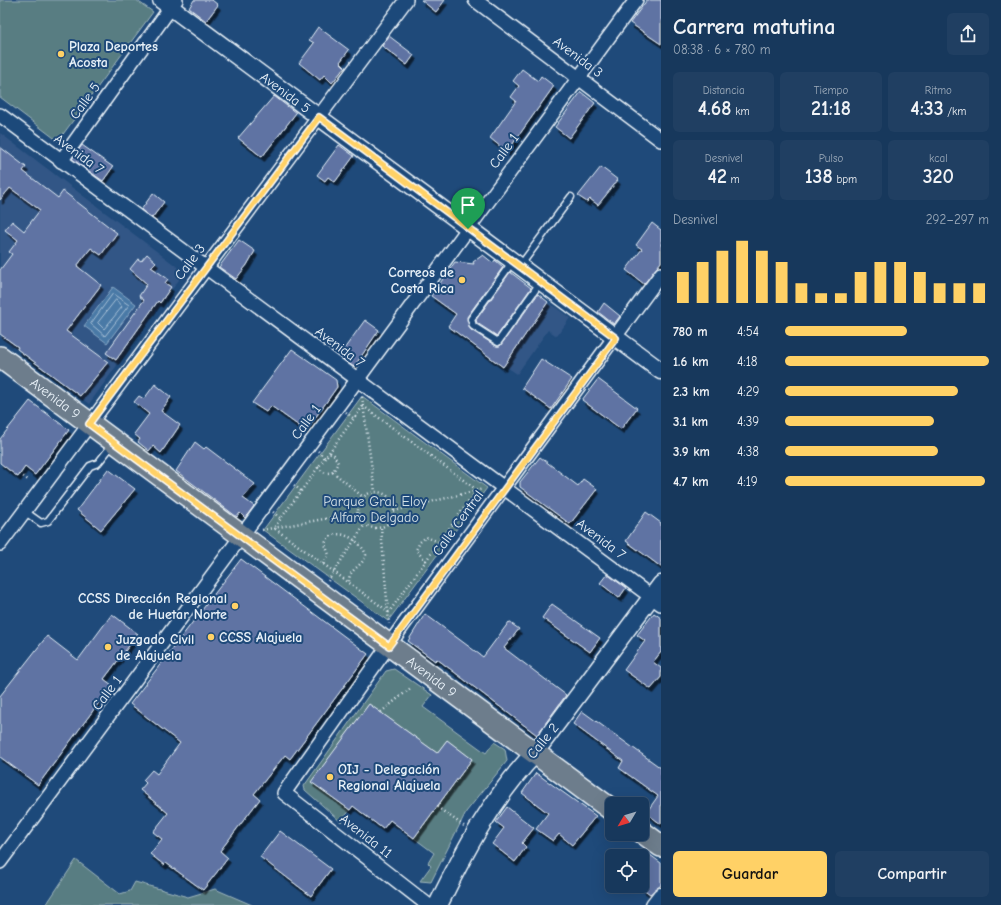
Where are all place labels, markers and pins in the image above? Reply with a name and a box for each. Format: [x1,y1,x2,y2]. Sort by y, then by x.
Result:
place label: Plaza Deportes Acosta [69,38,158,71]
marker: Plaza Deportes Acosta [56,49,66,59]
pin [451,188,485,229]
place label: Correos de Costa Rica [388,264,454,297]
marker: Correos de Costa Rica [457,275,467,285]
place label: CCSS Dirección Regional de Huetar Norte [78,590,227,623]
marker: CCSS Dirección Regional de Huetar Norte [230,601,240,611]
place label: CCSS Alajuela [219,629,302,646]
place label: Juzgado Civil de Alajuela [116,631,194,664]
marker: CCSS Alajuela [206,632,216,642]
marker: Juzgado Civil de Alajuela [103,642,113,652]
place label: OIJ - Delegación Regional Alajuela [338,761,441,794]
marker: OIJ - Delegación Regional Alajuela [325,772,335,782]

